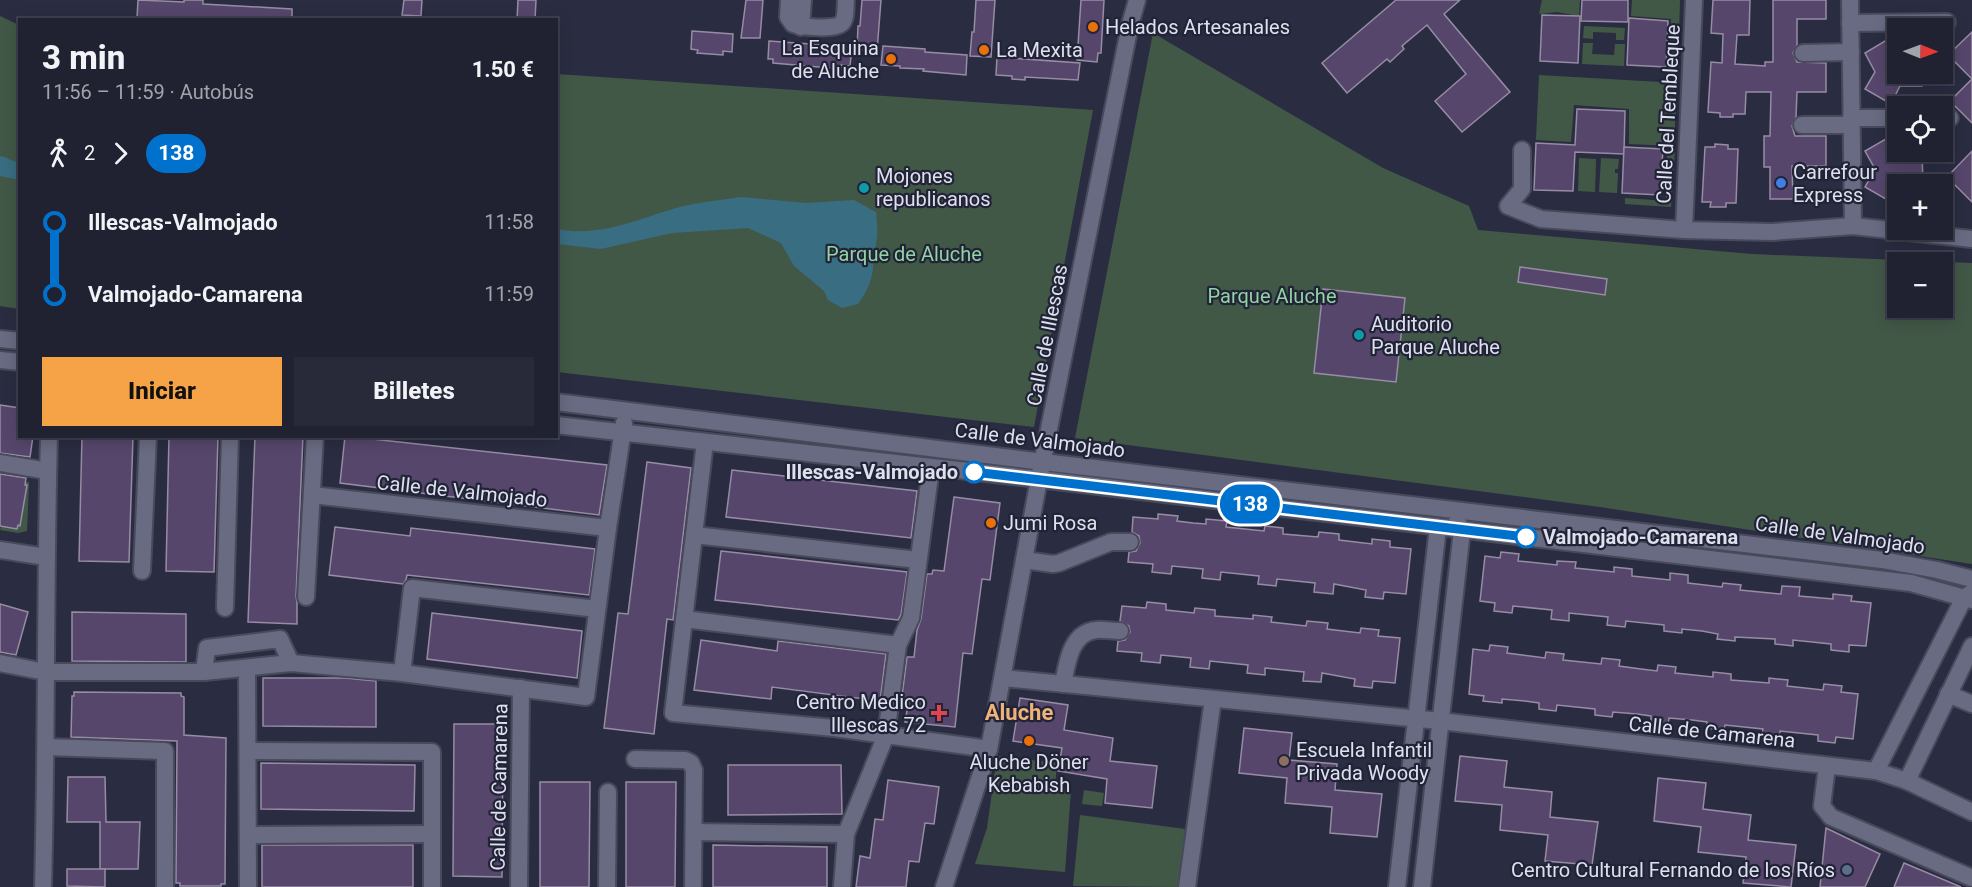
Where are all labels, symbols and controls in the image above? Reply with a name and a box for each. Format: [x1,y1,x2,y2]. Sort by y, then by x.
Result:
place label: Helados Artesanales [1105,15,1290,39]
north arrow [1887,18,1953,84]
map controls [1887,18,1953,318]
marker: Helados Artesanales [1086,20,1100,34]
street label: Calle del Tembleque [1651,24,1685,204]
place label: La Esquina de Aluche [782,36,879,83]
text: 3 min [42,38,125,77]
place label: La Mexita [996,38,1083,62]
marker: La Mexita [977,43,991,57]
marker: La Esquina de Aluche [884,52,898,66]
text: 1.50 € [472,57,534,82]
text: 11:56 – 11:59 · Autobús [42,80,254,104]
button: locate [1887,96,1953,162]
icon: walk [42,137,75,170]
icon: forward [104,137,137,170]
text: 2 [84,141,95,165]
text: 138 [158,141,194,165]
place label: Carrefour Express [1793,160,1877,207]
place label: Mojones republicanos [876,164,991,211]
button: + [1887,174,1953,240]
marker: Carrefour Express [1774,176,1788,190]
marker: Mojones republicanos [857,181,871,195]
text: Illescas-Valmojado [88,210,278,235]
text: 11:58 [484,210,534,234]
park label: Parque de Aluche [826,242,982,266]
button: − [1887,252,1953,318]
street label: Calle de Illescas [1022,262,1072,408]
text: Valmojado-Camarena [88,282,303,307]
text: 11:59 [484,282,534,306]
park label: Parque Aluche [1208,284,1336,308]
place label: Auditorio Parque Aluche [1371,312,1500,359]
marker: Auditorio Parque Aluche [1352,328,1366,342]
button: Iniciar [42,357,282,426]
button: Billetes [294,357,534,426]
street label: Calle de Valmojado [953,418,1127,462]
place label: Illescas-Valmojado [786,460,958,484]
marker: Illescas-Valmojado [963,461,985,483]
street label: Calle de Valmojado [376,470,548,512]
line badge: 138 [1216,484,1284,524]
text: 138 [1232,492,1268,516]
place label: Jumi Rosa [1003,511,1097,535]
street label: Calle de Valmojado [1753,511,1927,559]
marker: Jumi Rosa [984,516,998,530]
place label: Valmojado-Camarena [1543,525,1739,549]
marker: Valmojado-Camarena [1515,526,1537,548]
place label: Centro Medico Illescas 72 [796,690,926,737]
district label: Aluche [985,700,1053,725]
street label: Calle de Camarena [486,703,512,871]
marker: Centro Medico Illescas 72 [930,704,948,722]
street label: Calle de Camarena [1627,711,1797,753]
marker: Aluche Döner Kebabish [1022,734,1036,748]
place label: Escuela Infantil Privada Woody [1296,738,1432,785]
place label: Aluche Döner Kebabish [970,750,1089,797]
marker: Escuela Infantil Privada Woody [1277,754,1291,768]
place label: Centro Cultural Fernando de los Ríos [1511,858,1835,882]
marker: Centro Cultural Fernando de los Ríos [1840,863,1854,877]

